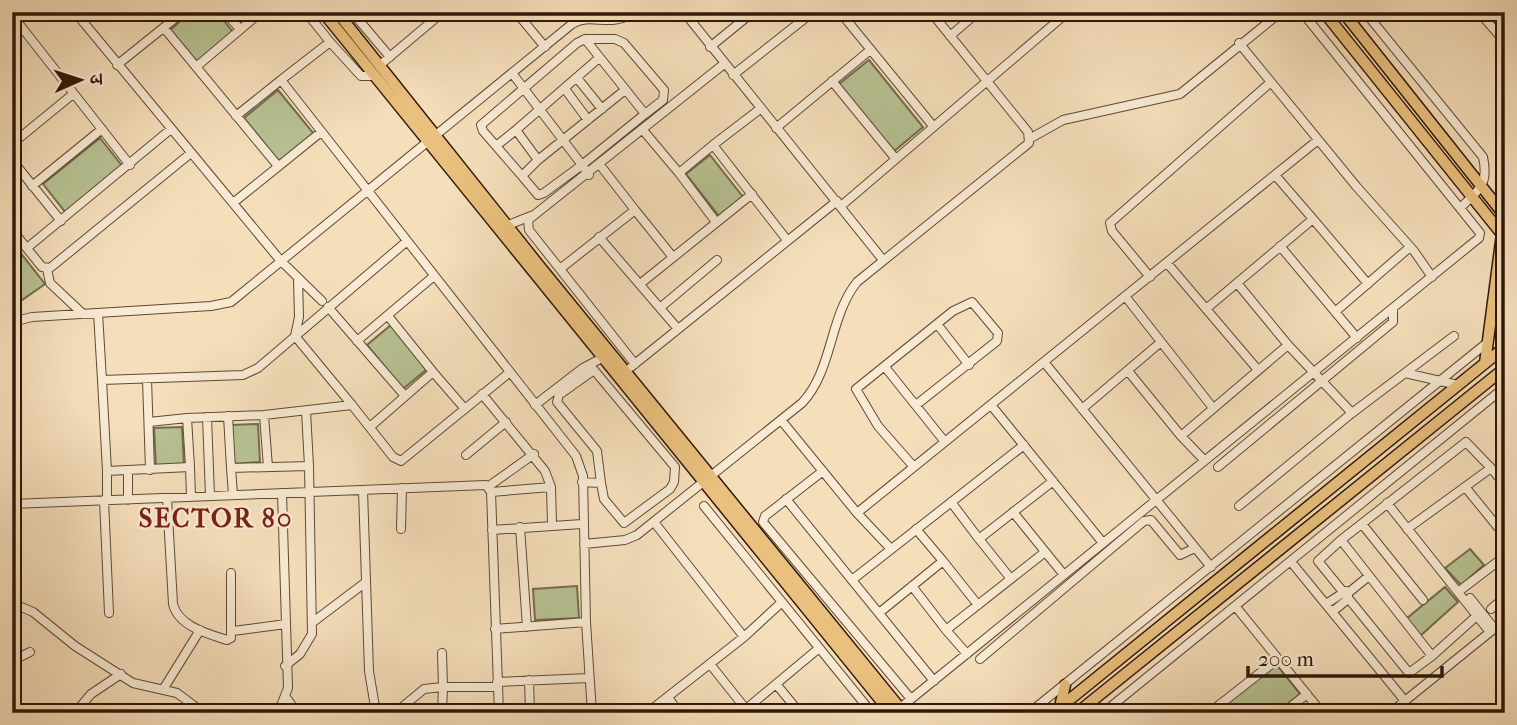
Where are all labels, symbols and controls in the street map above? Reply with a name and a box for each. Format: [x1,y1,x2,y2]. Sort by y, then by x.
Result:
north arrow [46,46,116,116]
text: उ [85,72,107,86]
district label: SECTOR 80 [139,503,293,534]
scale bar [1248,634,1442,678]
text: 200 m [1258,647,1314,671]

